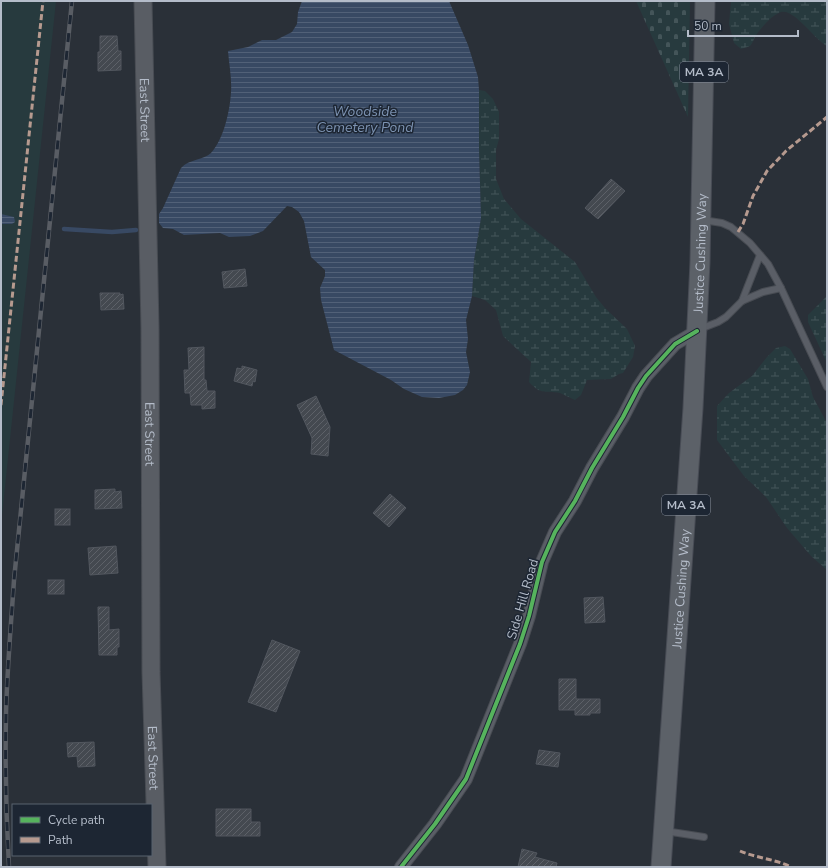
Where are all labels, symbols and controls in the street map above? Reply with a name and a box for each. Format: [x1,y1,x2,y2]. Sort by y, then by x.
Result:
scale bar [688,12,798,38]
text: 50 m [694,18,722,34]
road number: MA 3A [680,62,728,82]
street label: East Street [135,78,154,143]
water label: Woodside Cemetery Pond [317,102,414,137]
street label: Justice Cushing Way [690,193,711,314]
street label: East Street [140,402,158,466]
road number: MA 3A [662,495,710,515]
street label: Justice Cushing Way [668,528,695,650]
street label: Side Hill Road [503,557,543,642]
street label: East Street [143,726,163,791]
legend [12,804,152,856]
text: Cycle path [48,812,105,828]
text: Path [48,832,73,848]

